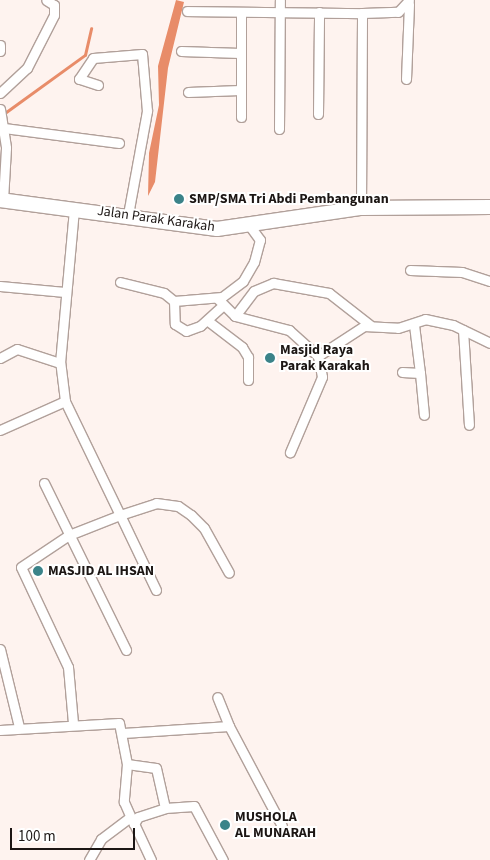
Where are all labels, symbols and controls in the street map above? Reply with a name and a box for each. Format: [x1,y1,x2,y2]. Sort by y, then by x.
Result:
place label: SMP/SMA Tri Abdi Pembangunan [189,191,389,207]
marker: SMP/SMA Tri Abdi Pembangunan [173,193,185,205]
street label: Jalan Parak Karakah [96,202,216,236]
place label: Masjid Raya Parak Karakah [280,342,370,374]
marker: Masjid Raya Parak Karakah [264,352,276,364]
place label: MASJID AL IHSAN [48,563,154,579]
marker: MASJID AL IHSAN [32,565,44,577]
place label: MUSHOLA AL MUNARAH [235,809,316,842]
scale bar [12,818,138,850]
marker: MUSHOLA AL MUNARAH [219,819,231,831]
text: 100 m [18,826,56,847]

